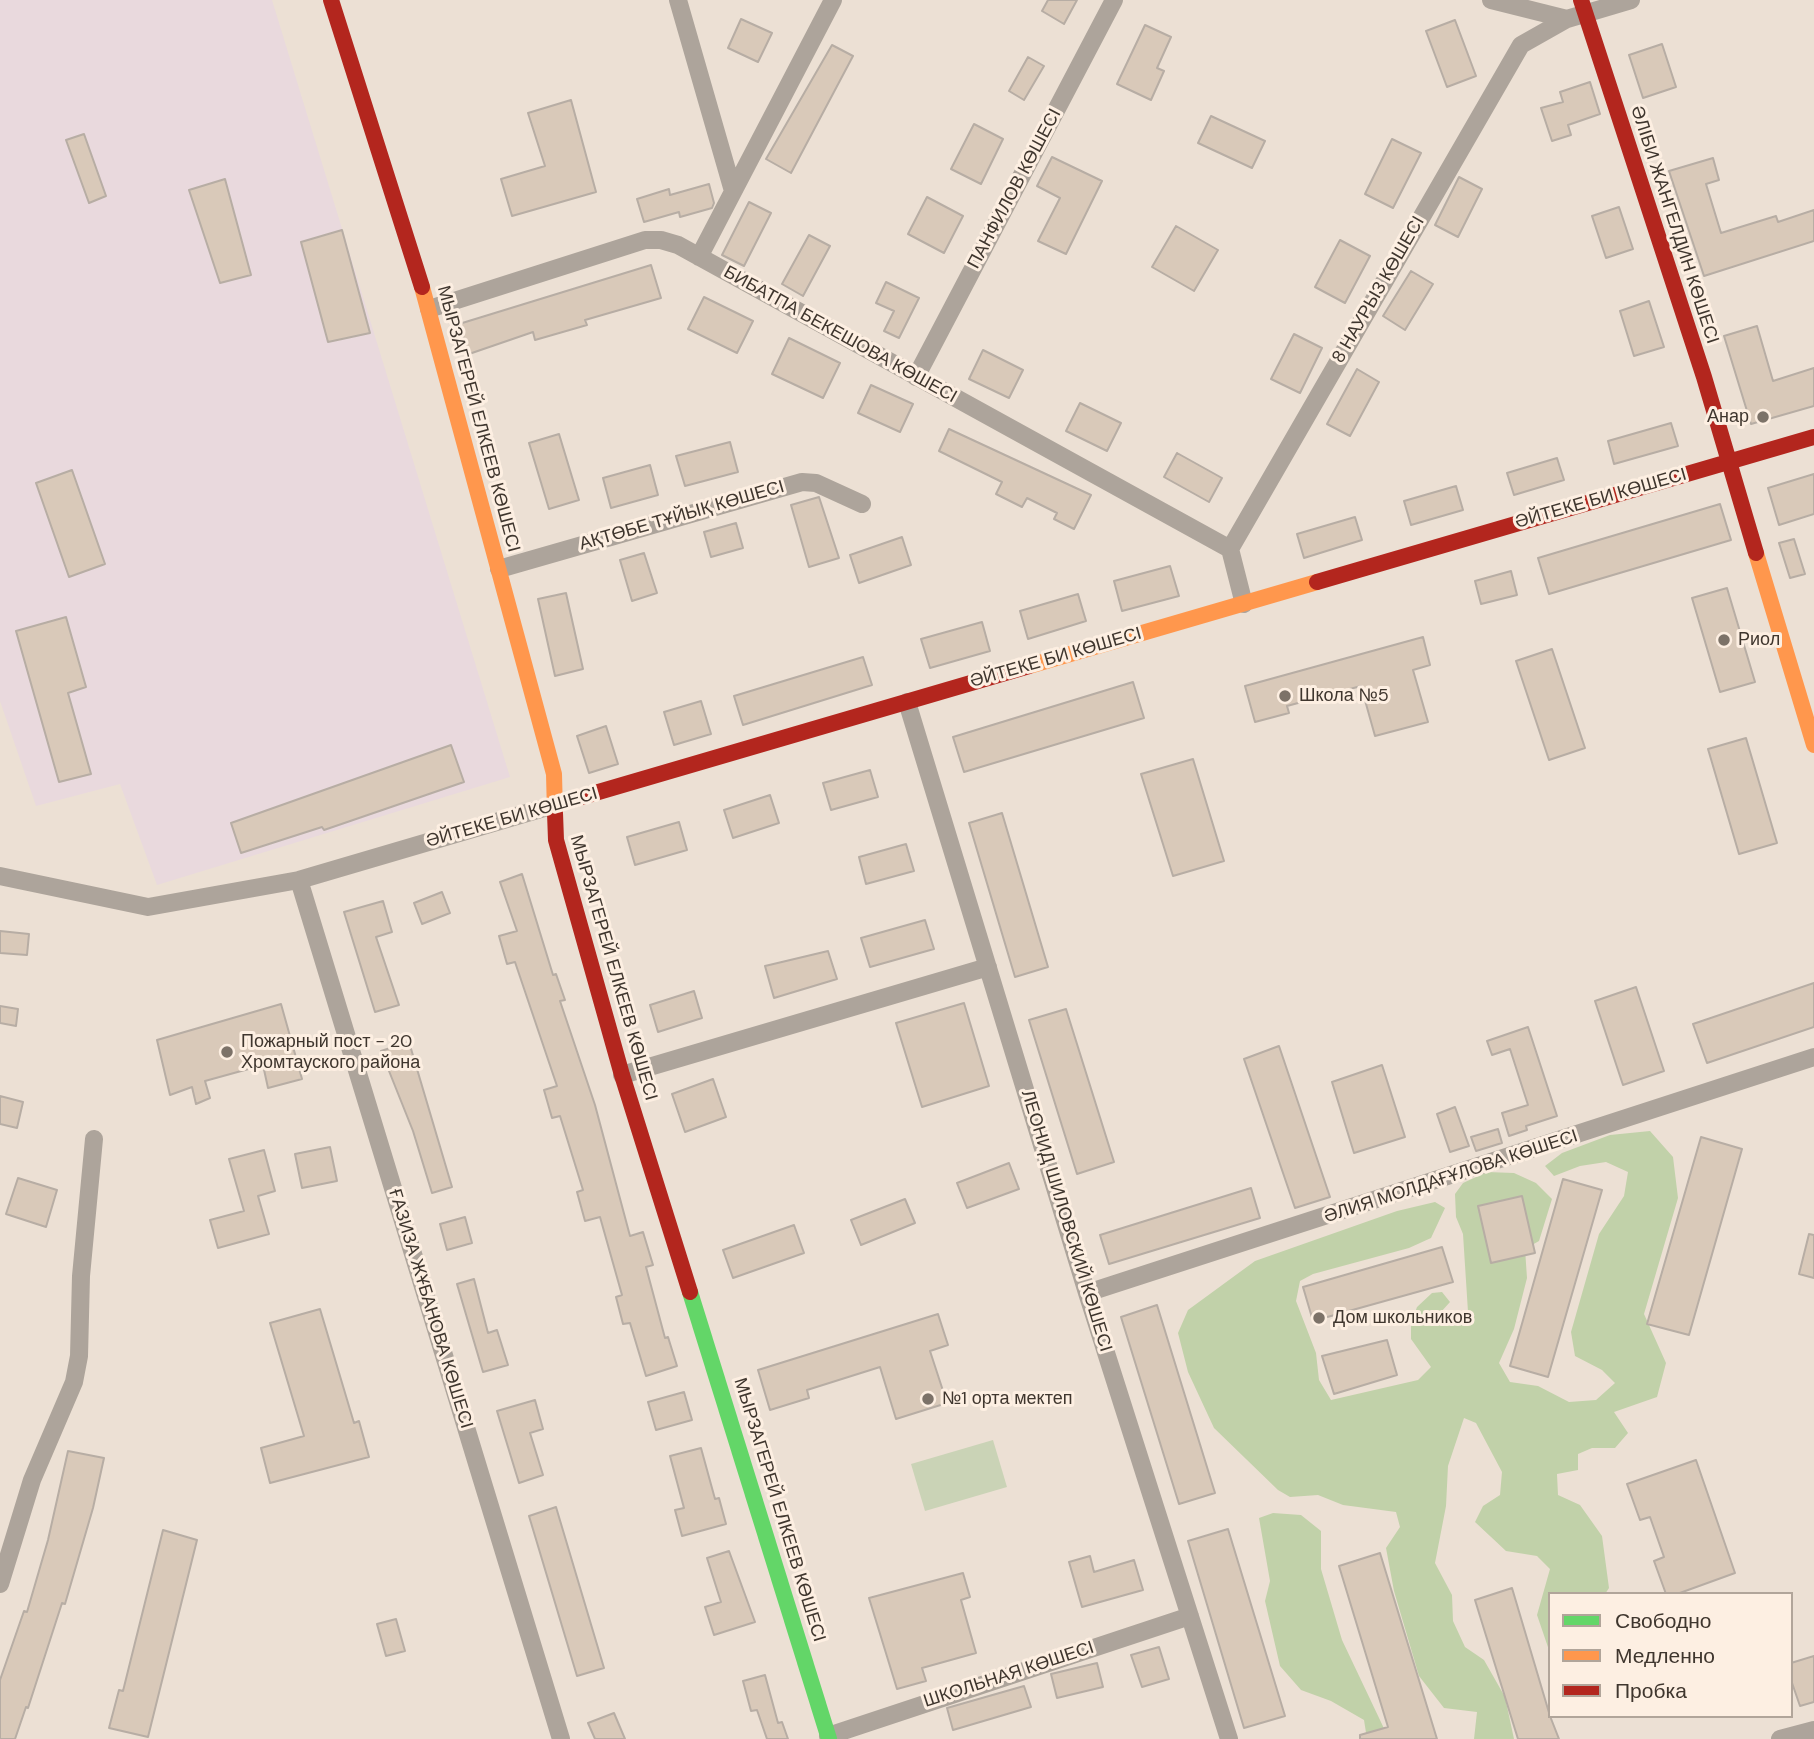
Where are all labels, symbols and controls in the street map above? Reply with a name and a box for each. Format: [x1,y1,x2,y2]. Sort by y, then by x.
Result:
street label: ӘЛІБИ ЖАНГЕЛДИН КӨШЕСІ [1625,103,1723,347]
street label: ПАНФИЛОВ КӨШЕСІ [964,105,1066,273]
street label: 8 НАУРЫЗ КӨШЕСІ [1328,213,1430,367]
street label: БИБАТПА БЕКЕШОВА КӨШЕСІ [720,262,960,408]
street label: МЫРЗАГЕРЕЙ ЕЛКЕЕВ КӨШЕСІ [432,283,524,555]
place label: Анар [1707,406,1749,428]
marker: Анар [1755,409,1771,425]
street label: ӘЙТЕКЕ БИ КӨШЕСІ [1513,464,1689,534]
street label: АҚТӨБЕ ТҰЙЫҚ КӨШЕСІ [577,476,787,556]
street label: ӘЙТЕКЕ БИ КӨШЕСІ [968,623,1144,693]
place label: Риол [1738,629,1780,651]
marker: Риол [1716,632,1732,648]
place label: Школа №5 [1299,685,1389,707]
marker: Школа №5 [1277,688,1293,704]
street label: ӘЙТЕКЕ БИ КӨШЕСІ [424,783,600,853]
street label: МЫРЗАГЕРЕЙ ЕЛКЕЕВ КӨШЕСІ [565,833,661,1103]
place label: Пожарный пост - 20 Хромтауского района [241,1031,420,1074]
marker: Пожарный пост - 20 Хромтауского района [219,1044,235,1060]
street label: ЛЕОНИД ШИЛОВСКИЙ КӨШЕСІ [1016,1088,1116,1354]
street label: ӘЛИЯ МОЛДАҒҰЛОВА КӨШЕСІ [1321,1126,1581,1228]
street label: ҒАЗИЗА ЖҰБАНОВА КӨШЕСІ [383,1187,477,1431]
place label: Дом школьников [1333,1307,1472,1329]
marker: Дом школьников [1311,1310,1327,1326]
street label: МЫРЗАГЕРЕЙ ЕЛКЕЕВ КӨШЕСІ [728,1375,830,1645]
place label: №1 орта мектеп [942,1388,1072,1410]
marker: №1 орта мектеп [920,1391,936,1407]
legend [1548,1592,1793,1718]
text: Свободно [1615,1607,1712,1635]
street label: ШКОЛЬНАЯ КӨШЕСІ [921,1637,1097,1713]
text: Медленно [1615,1642,1715,1670]
text: Пробка [1615,1677,1687,1705]

